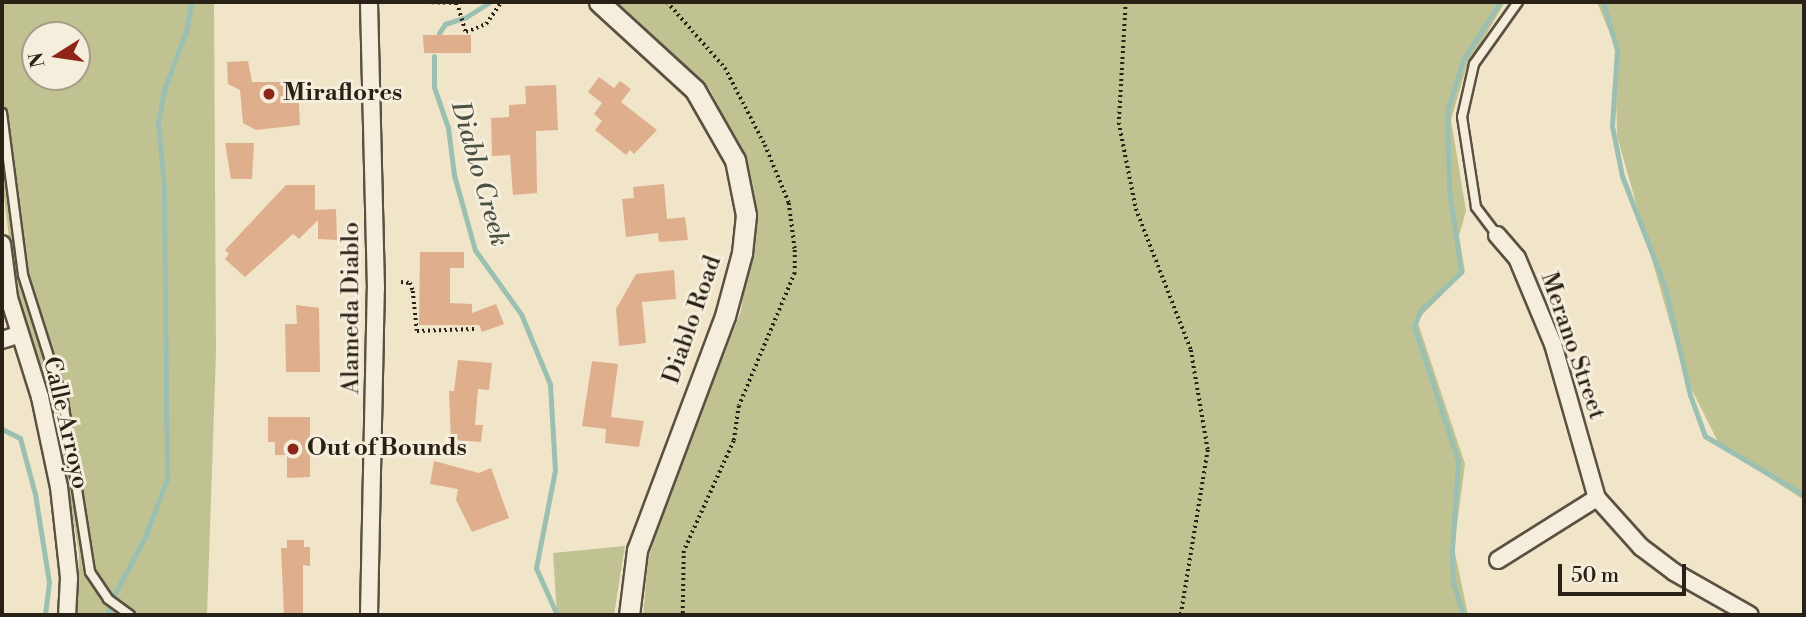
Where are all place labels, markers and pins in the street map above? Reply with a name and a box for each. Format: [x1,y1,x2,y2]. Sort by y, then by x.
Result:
place label: Miraflores [283,80,402,108]
marker: Miraflores [261,86,277,102]
place label: Out of Bounds [307,435,467,463]
marker: Out of Bounds [285,441,301,457]

